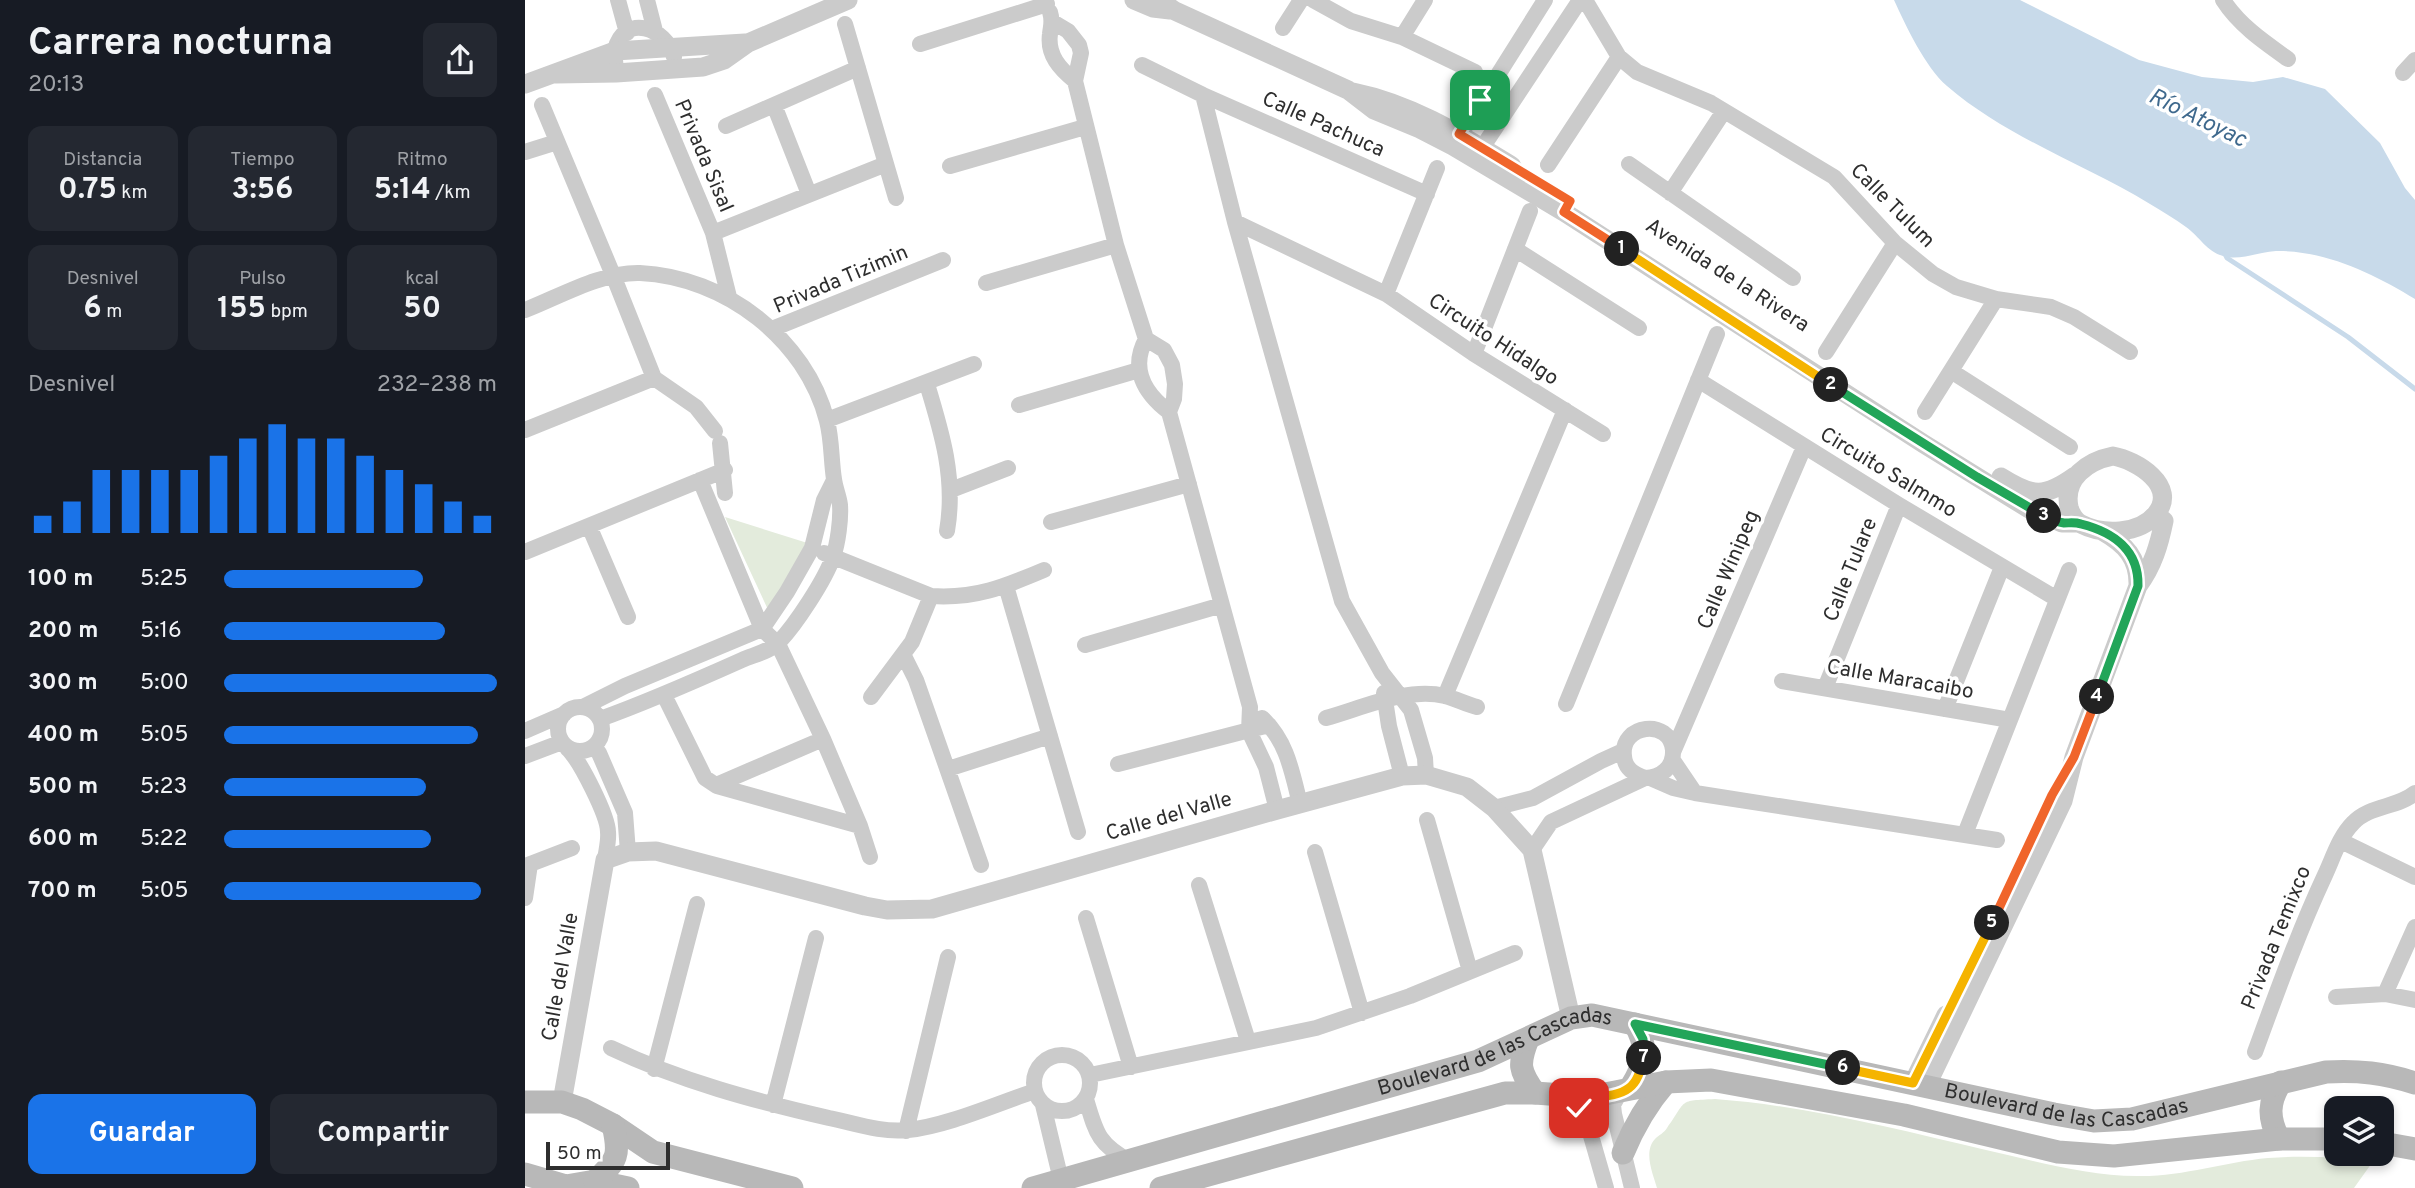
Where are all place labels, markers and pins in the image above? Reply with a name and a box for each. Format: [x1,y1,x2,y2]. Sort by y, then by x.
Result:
pin [1450,70,1510,130]
pin: 1 [1605,232,1639,266]
pin: 2 [1813,368,1849,402]
pin: 3 [2027,498,2061,534]
pin: 4 [2079,680,2115,714]
pin: 5 [1975,906,2009,940]
pin: 7 [1627,1040,1661,1076]
pin: 6 [1825,1050,1861,1086]
pin [1549,1078,1609,1138]

